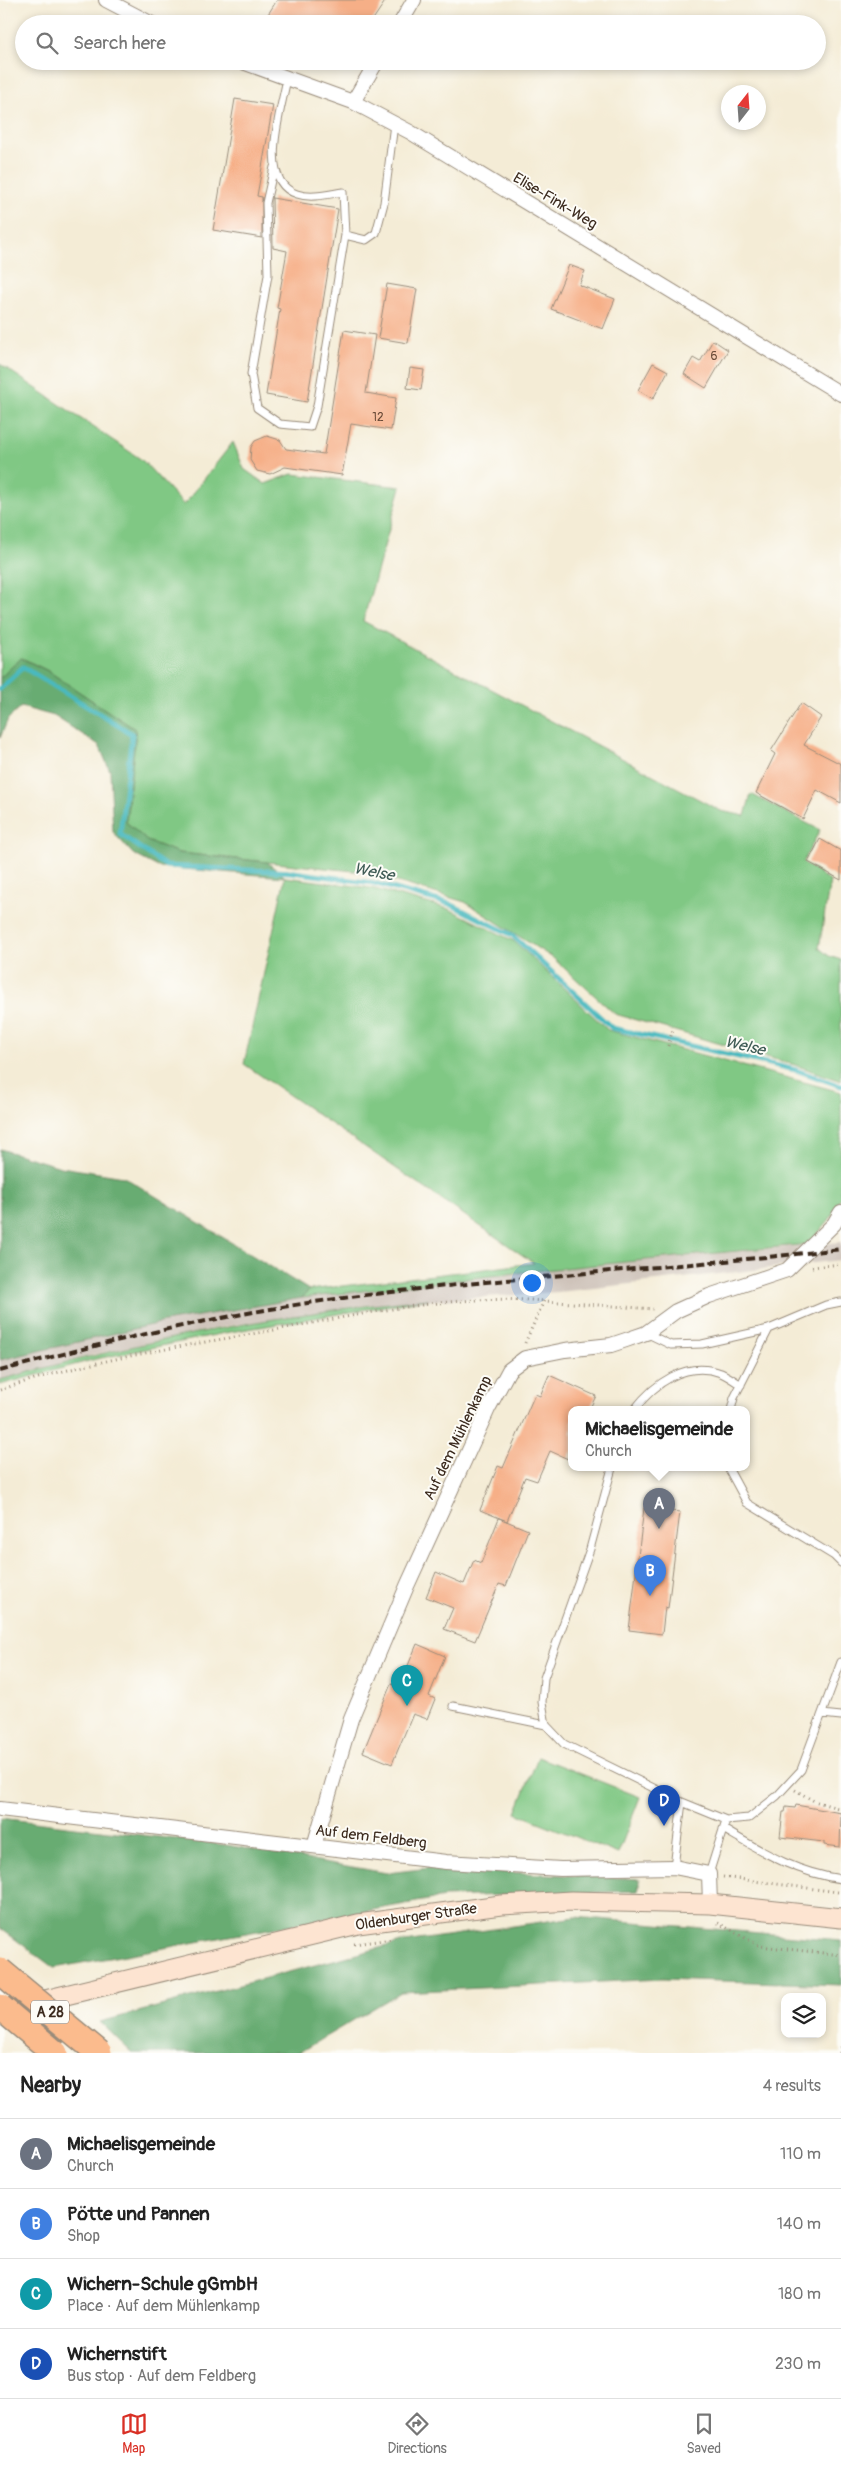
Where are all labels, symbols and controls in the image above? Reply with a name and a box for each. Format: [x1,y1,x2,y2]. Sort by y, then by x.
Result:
search box [15,15,826,70]
icon: search [33,29,61,57]
text: Search here [73,31,166,55]
north arrow [721,85,766,130]
street label: Elise-Fink-Weg [509,168,601,234]
house number: 6 [711,349,718,364]
house number: 12 [372,410,384,425]
water label: Welse [352,858,398,886]
water label: Welse [723,1032,769,1061]
your location [519,1270,545,1296]
street label: Auf dem Mühlenkamp [420,1373,496,1503]
popup [568,1406,750,1471]
text: Michaelisgemeinde [585,1417,733,1441]
text: Church [585,1441,632,1461]
pin: A [643,1488,675,1529]
pin: B [634,1555,666,1596]
pin: C [391,1665,423,1706]
pin: D [648,1785,680,1826]
street label: Auf dem Feldberg [314,1821,428,1853]
street label: Oldenburger Straße [354,1899,479,1935]
map controls [781,1993,826,2038]
button: layers [781,1993,826,2038]
road number: A 28 [31,2000,69,2024]
text: Nearby [20,2072,81,2099]
text: 4 results [763,2076,821,2096]
text: Michaelisgemeinde [67,2132,215,2156]
text: A [31,2144,41,2164]
text: 110 m [780,2144,821,2164]
text: Church [67,2156,114,2176]
text: Pötte und Pannen [67,2202,210,2226]
text: B [31,2214,41,2234]
text: 140 m [777,2214,821,2234]
text: Shop [67,2226,100,2246]
text: Wichern-Schule gGmbH [67,2272,258,2296]
text: C [31,2284,41,2304]
text: 180 m [778,2284,821,2304]
text: Place · Auf dem Mühlenkamp [67,2296,260,2316]
text: Wichernstift [67,2342,167,2366]
text: D [31,2354,41,2374]
text: 230 m [775,2354,821,2374]
text: Bus stop · Auf dem Feldberg [67,2366,256,2386]
tab: Map [120,2410,148,2457]
tab: Directions [387,2410,447,2457]
tab: Saved [686,2410,721,2457]

